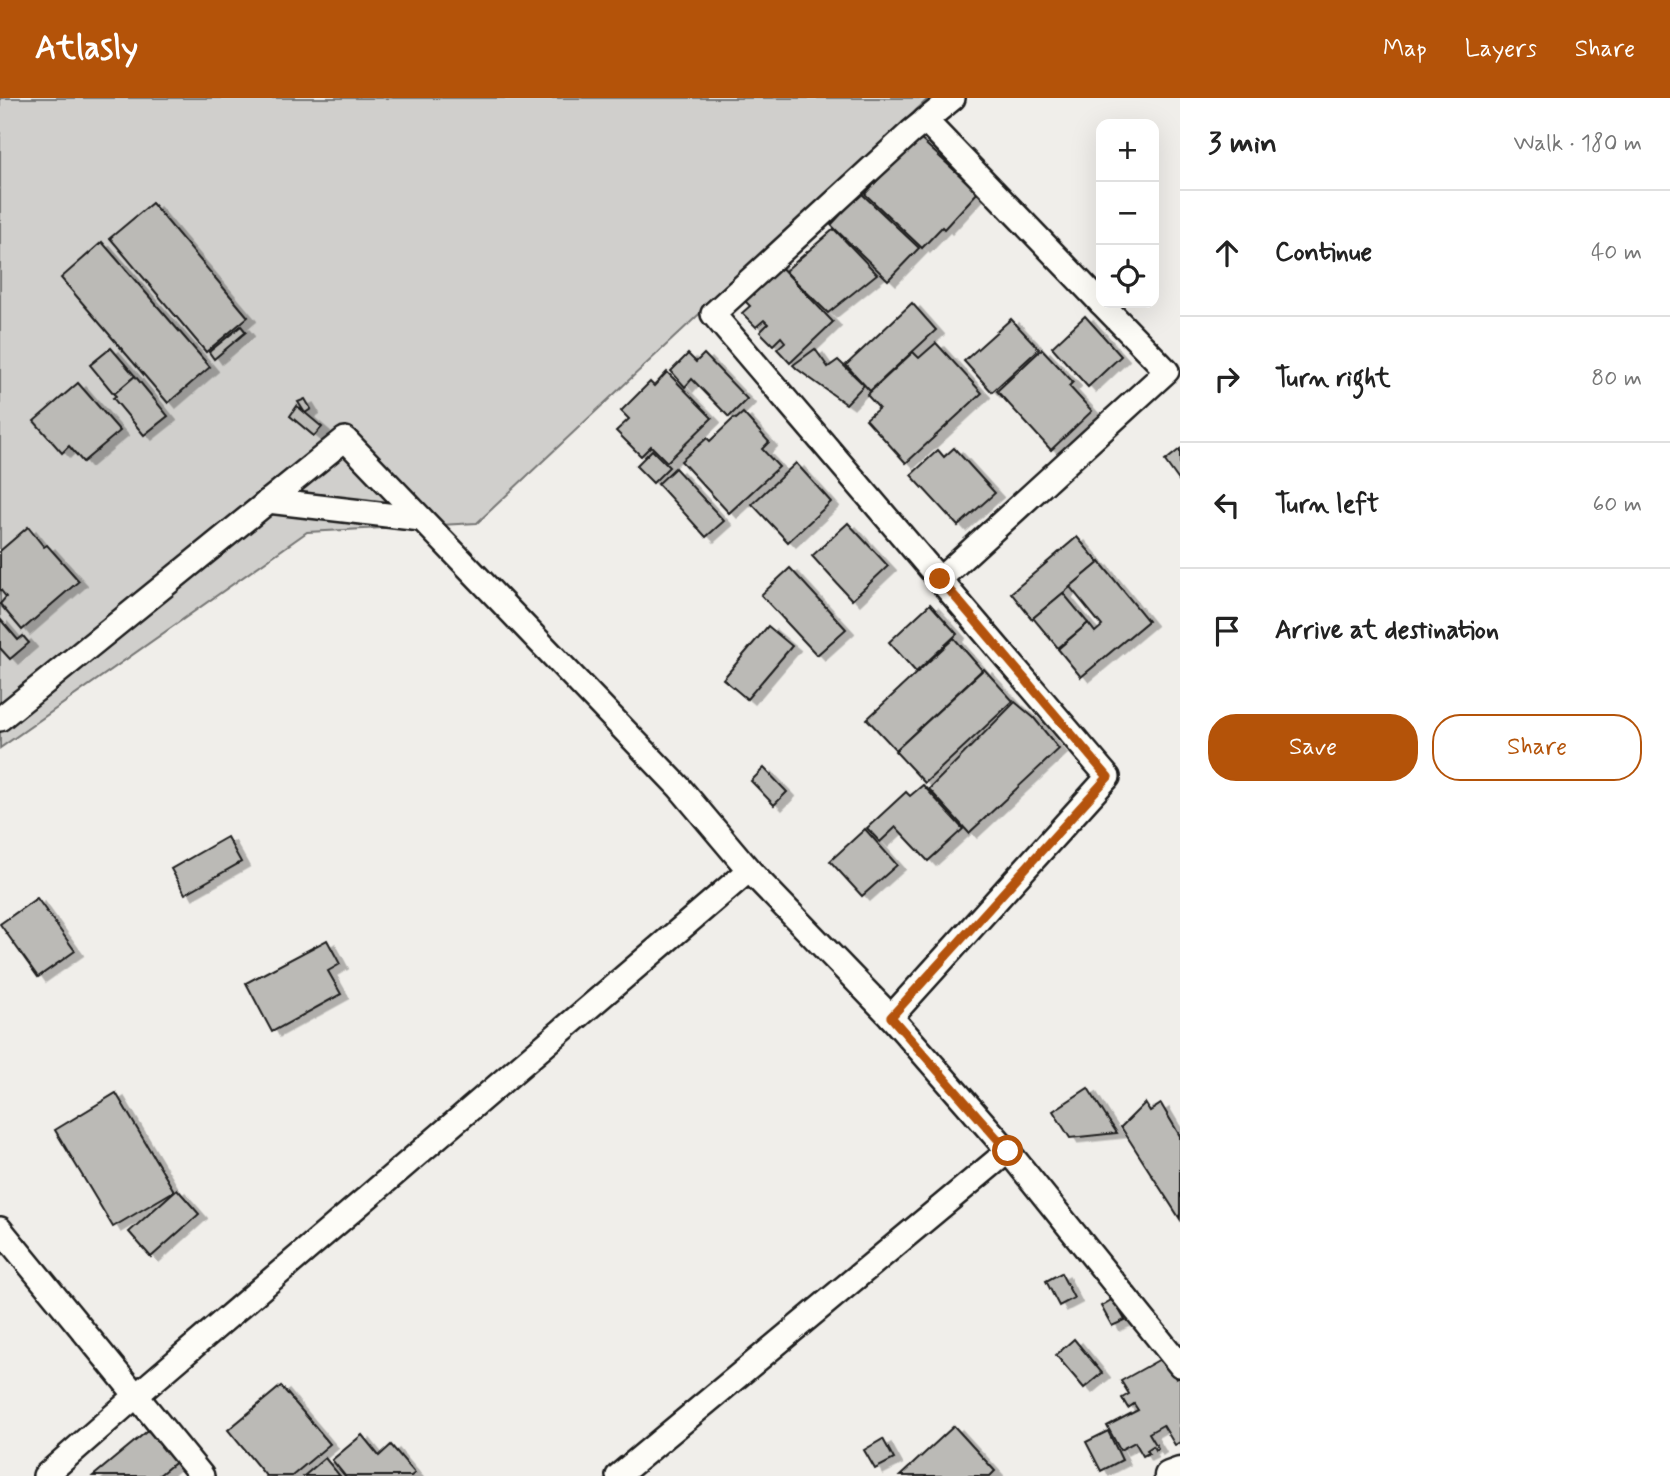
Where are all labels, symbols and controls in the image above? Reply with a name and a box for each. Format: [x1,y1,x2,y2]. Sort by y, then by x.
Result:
text: Atlasly [35,27,138,71]
text: Map [1383,34,1427,65]
text: Layers [1465,34,1537,65]
text: Share [1575,34,1635,65]
map controls [1096,119,1159,308]
button: + [1096,119,1159,182]
text: 3 min [1208,124,1277,163]
text: Walk · 180 m [1513,129,1642,159]
button: − [1096,182,1159,245]
icon: ahead [1208,234,1246,272]
text: Continue [1275,236,1372,270]
text: 40 m [1591,238,1642,268]
button: locate [1096,245,1159,308]
icon: right [1208,360,1246,398]
text: Turn right [1275,362,1391,396]
text: 80 m [1591,364,1642,394]
icon: left [1208,486,1246,524]
text: Turn left [1275,488,1379,522]
text: 60 m [1593,490,1642,520]
route end [924,563,955,594]
icon: arrive [1208,612,1246,650]
text: Arrive at destination [1275,614,1499,648]
button: Save [1208,714,1418,781]
button: Share [1432,714,1642,781]
route start [992,1135,1023,1166]

